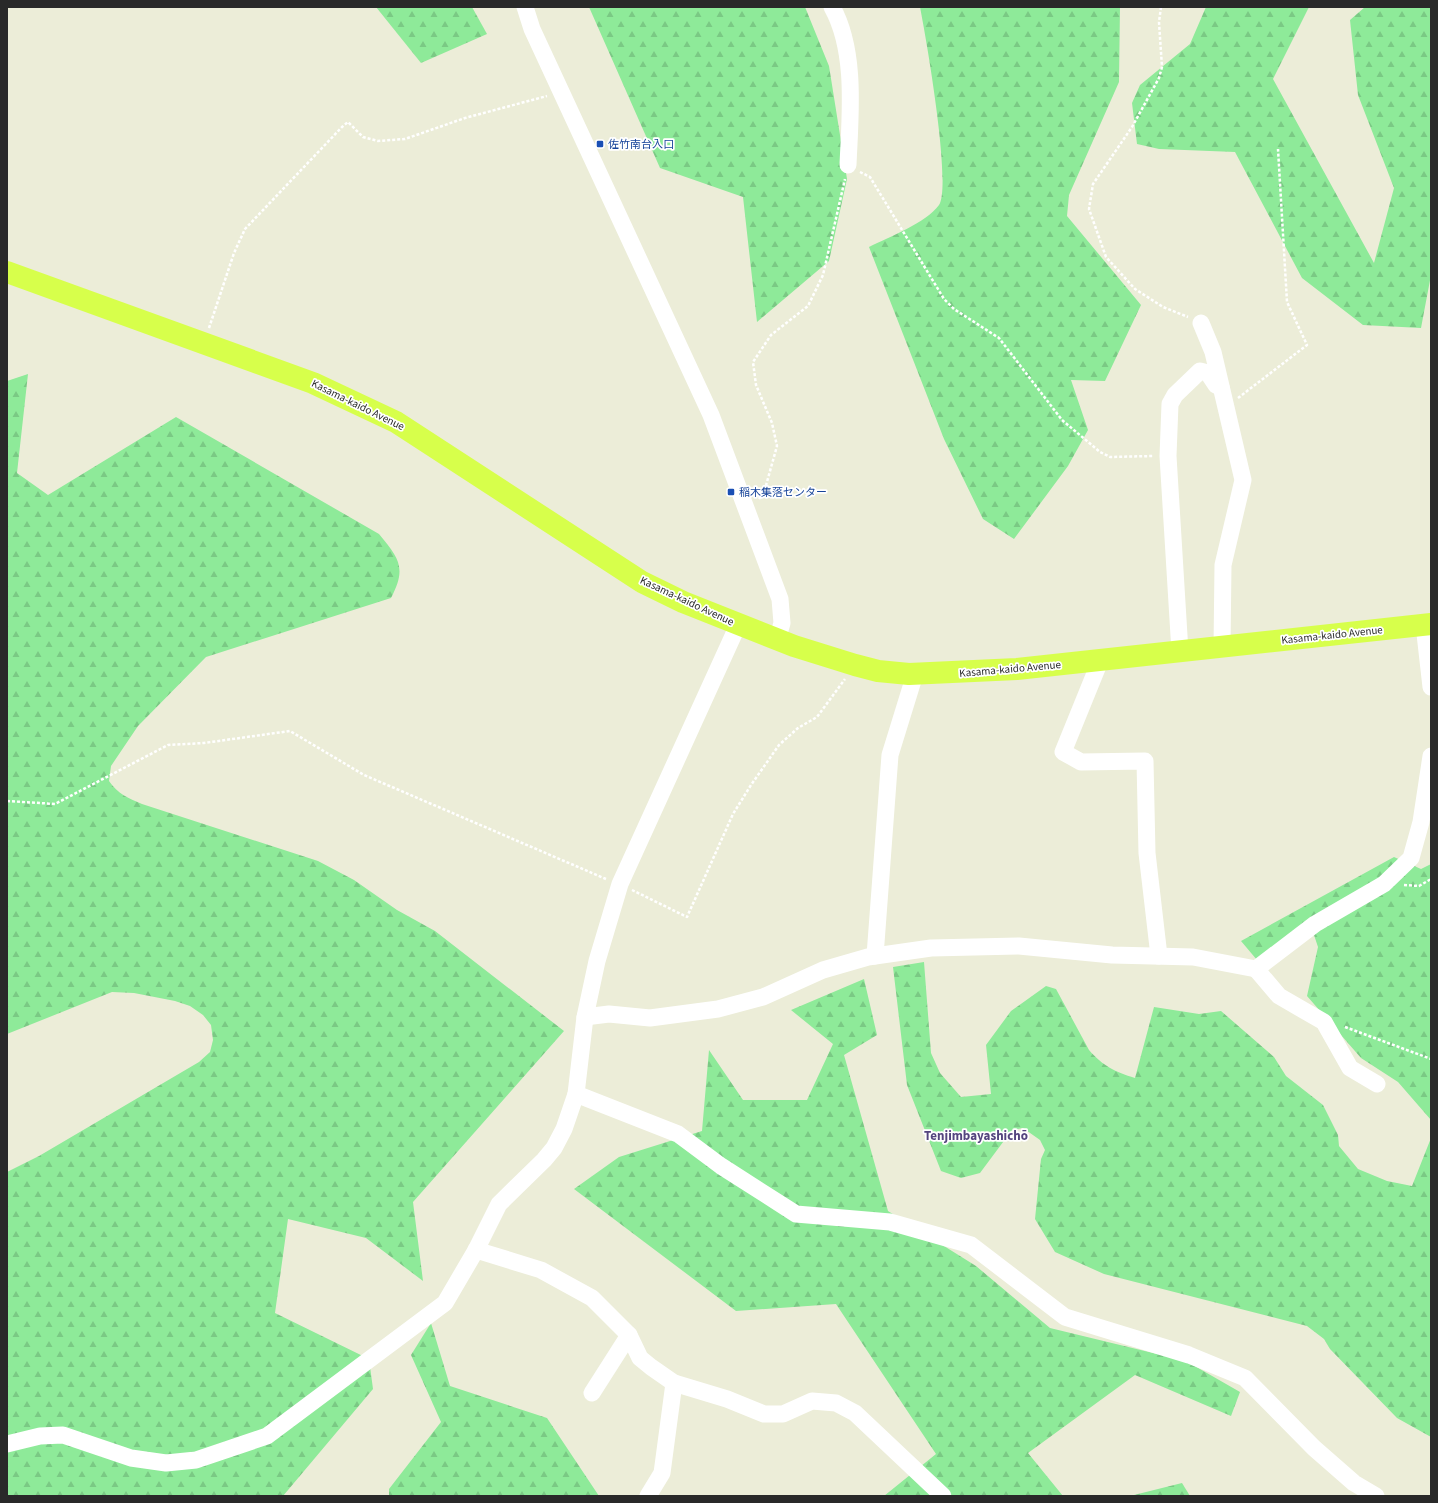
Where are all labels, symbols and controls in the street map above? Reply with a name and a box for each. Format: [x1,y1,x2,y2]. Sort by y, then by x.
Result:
place label: 佐竹南台入口 [608,137,674,152]
marker: 佐竹南台入口 [595,139,605,149]
street label: Kasama-kaido Avenue [309,376,408,434]
place label: 稲木集落センター [739,485,827,500]
marker: 稲木集落センター [726,487,736,497]
street label: Kasama-kaido Avenue [638,573,737,630]
street label: Kasama-kaido Avenue [1281,622,1384,648]
street label: Kasama-kaido Avenue [959,657,1062,681]
district label: Tenjimbayashichō [924,1127,1028,1145]

